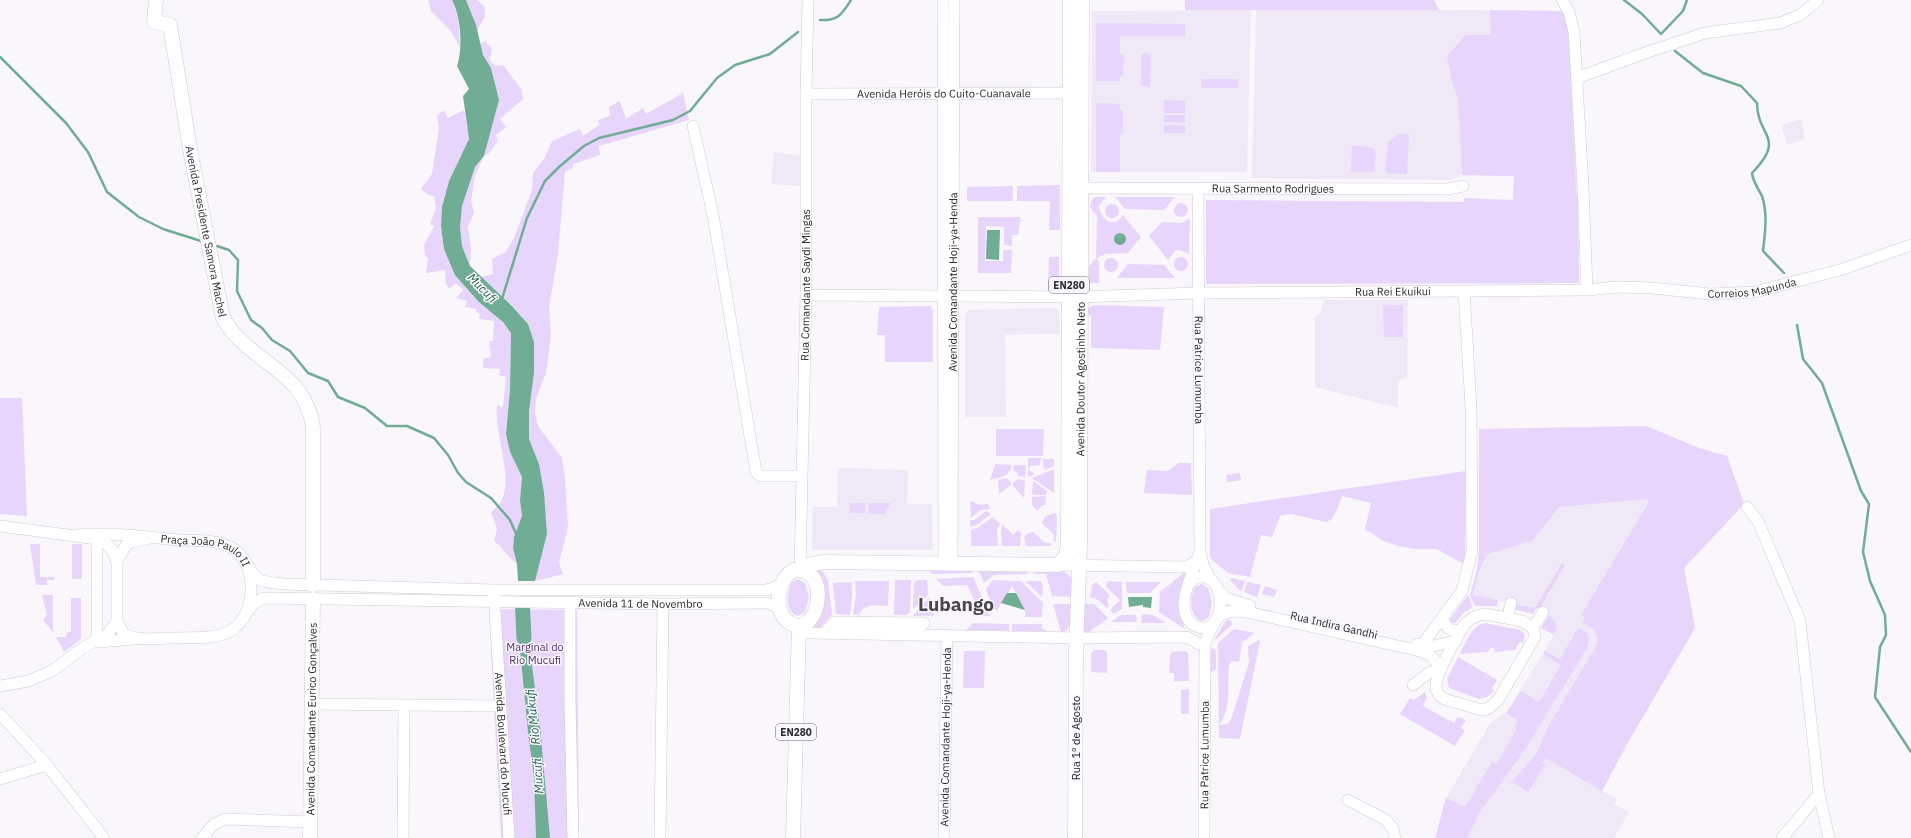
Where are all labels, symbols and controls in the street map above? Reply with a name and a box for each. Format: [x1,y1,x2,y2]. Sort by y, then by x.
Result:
street label: Avenida Heróis do Cuito-Cuanavale [857,86,1031,101]
street label: Avenida Presidente Samora Machel [183,145,230,318]
street label: Rua Sarmento Rodrigues [1212,181,1334,196]
street label: Avenida Comandante Hoji-ya-Henda [946,192,960,372]
street label: Rua Comandante Saydi Mingas [798,209,813,361]
water label: Mucufi [465,270,500,306]
street label: Correios Mapunda [1707,275,1798,301]
road number: EN280 [1049,277,1089,293]
street label: Rua Rei Ekuikui [1355,284,1431,299]
street label: Avenida Doutor Agostinho Neto [1073,302,1088,456]
street label: Rua Patrice Lumumba [1192,316,1206,424]
street label: Praça João Paulo II [160,531,253,569]
district label: Lubango [918,592,994,616]
street label: Avenida 11 de Novembro [578,596,703,611]
street label: Rua Indira Gandhi [1289,608,1379,642]
street label: Avenida Comandante Eurico Gonçalves [303,623,320,815]
park label: Marginal do Rio Mucufi [506,640,564,667]
street label: Avenida Comandante Hoji-ya-Henda [937,647,954,827]
street label: Avenida Boulevard do Mucufi [492,672,515,816]
water label: Rio Mukufi [522,688,543,746]
street label: Rua 1º de Agosto [1069,696,1083,780]
street label: Rua Patrice Lumumba [1197,701,1212,809]
road number: EN280 [776,724,816,740]
water label: Mucufi [529,758,546,794]

